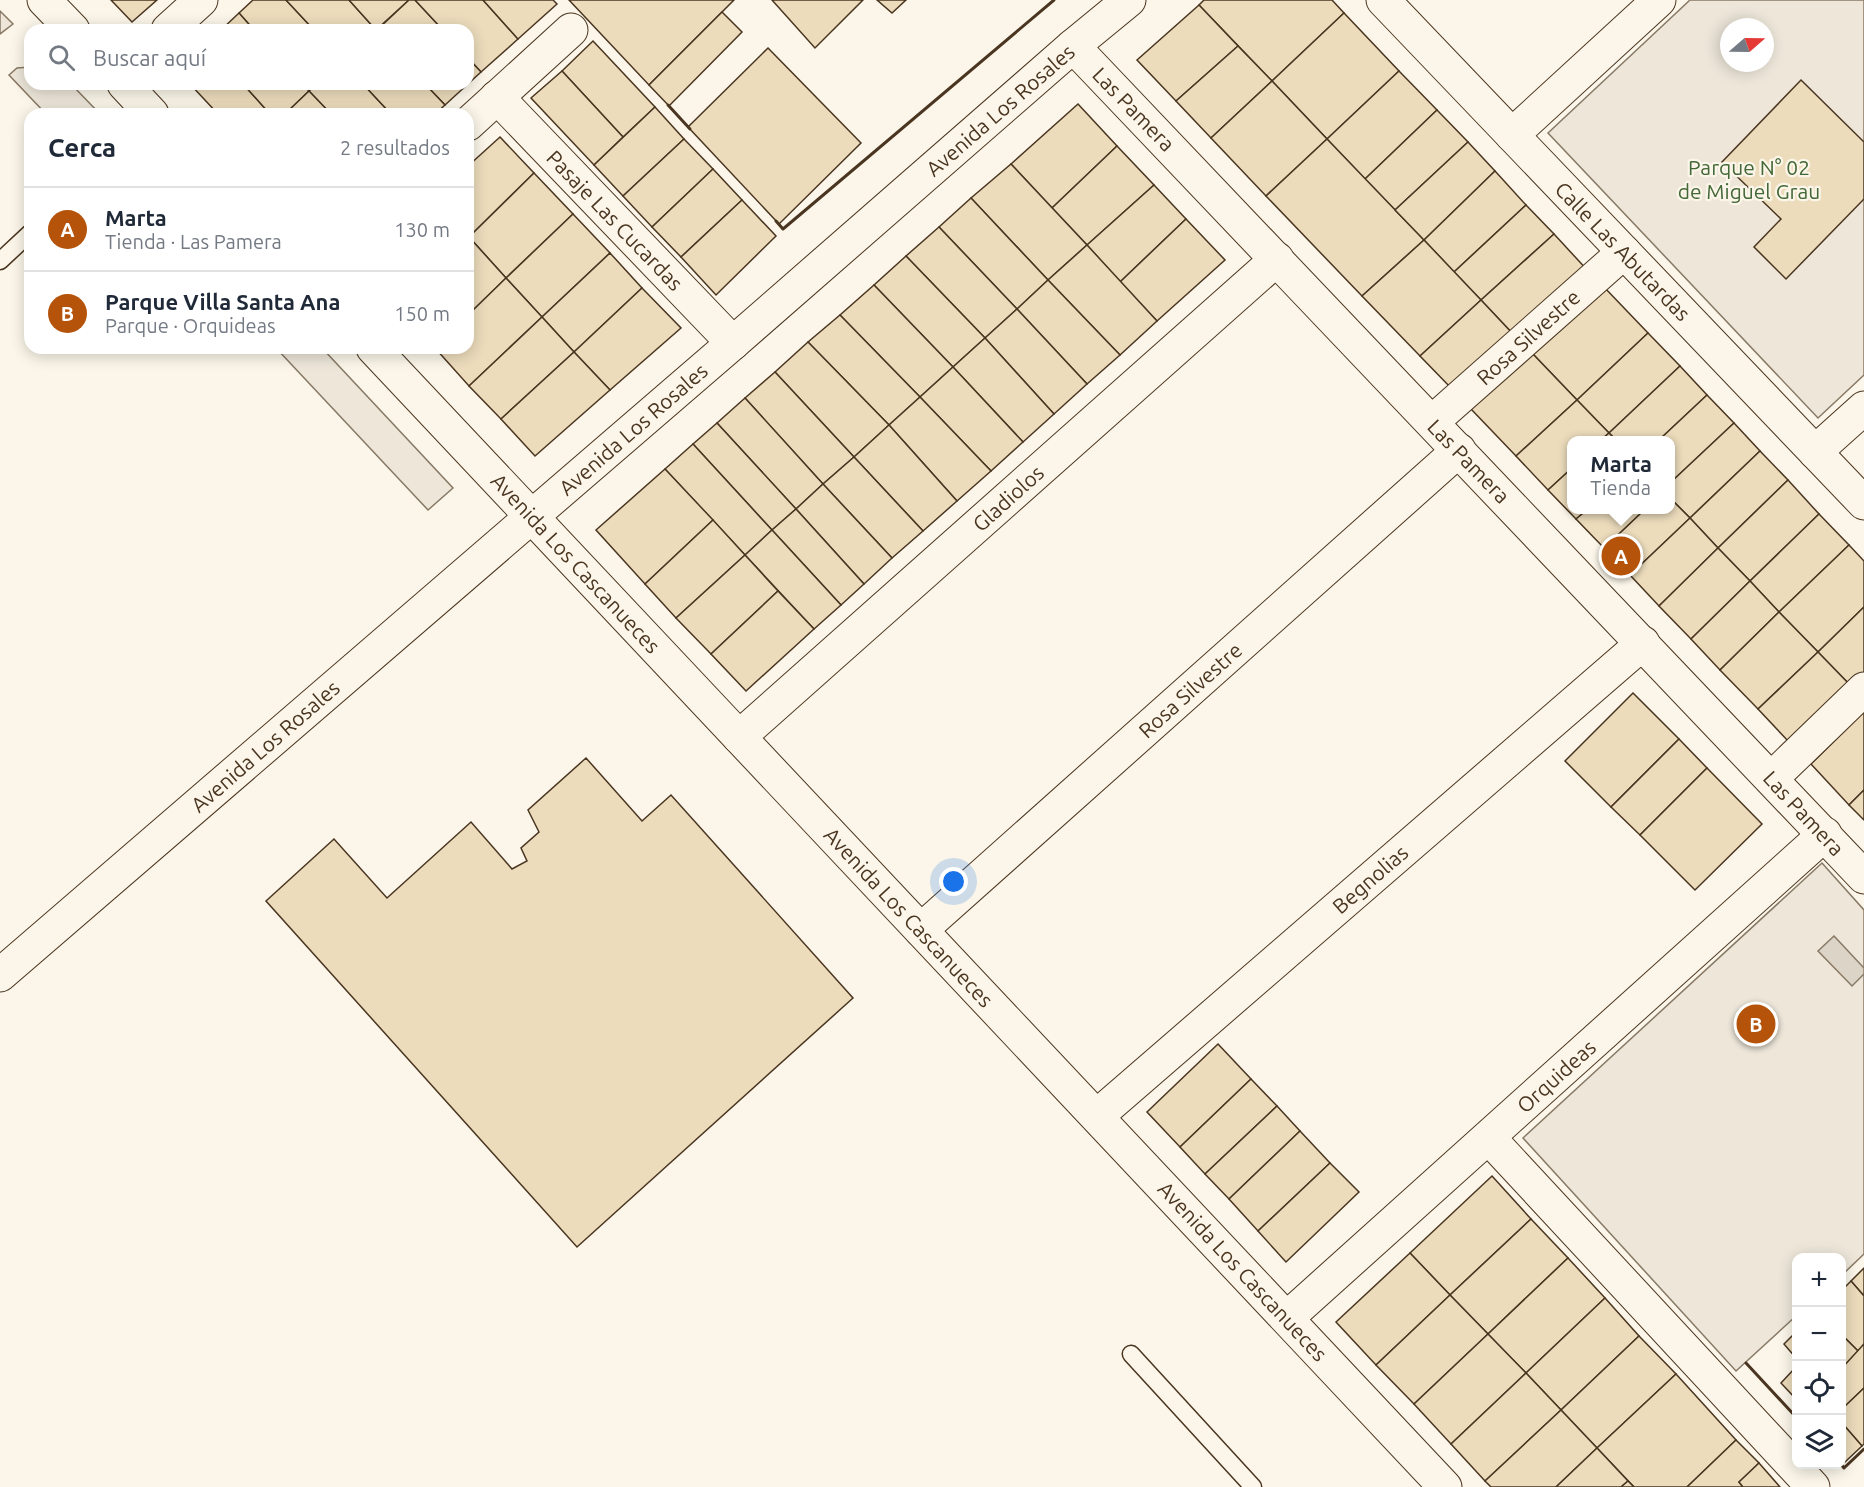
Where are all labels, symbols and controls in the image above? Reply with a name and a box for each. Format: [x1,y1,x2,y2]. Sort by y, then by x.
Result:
north arrow [1720,18,1774,72]
search box [24,24,474,90]
street label: Avenida Los Rosales [921,39,1079,181]
icon: search [45,41,78,74]
text: Buscar aquí [93,45,206,70]
street label: Las Pamera [1088,62,1180,156]
text: Cerca [48,133,116,162]
text: 2 resultados [340,136,450,159]
street label: Pasaje Las Cucardas [542,145,688,295]
park label: Parque N° 02 de Miguel Grau [1678,155,1820,203]
street label: Calle Las Abutardas [1551,177,1695,325]
text: Marta [105,205,167,230]
text: A [60,218,75,241]
text: 130 m [394,218,450,241]
text: Tienda · Las Pamera [105,230,282,253]
street label: Rosa Silvestre [1472,284,1584,390]
text: Parque Villa Santa Ana [105,289,340,314]
text: B [61,302,74,325]
text: 150 m [394,302,450,325]
text: Parque · Orquideas [105,314,276,337]
street label: Avenida Los Rosales [554,358,712,500]
street label: Las Pamera [1423,414,1515,508]
popup [1567,436,1675,514]
text: Marta [1590,451,1652,476]
street label: Gladiolos [968,460,1048,536]
street label: Avenida Los Cascanueces [487,468,665,658]
text: Tienda [1590,476,1651,499]
pin: A [1602,534,1640,578]
street label: Rosa Silvestre [1134,637,1246,743]
street label: Avenida Los Rosales [186,675,344,817]
street label: Las Pamera [1759,766,1849,860]
street label: Avenida Los Cascanueces [820,822,998,1012]
street label: Begnolias [1327,840,1413,918]
your location [939,867,968,896]
pin: B [1736,1002,1776,1046]
street label: Orquideas [1512,1034,1600,1118]
street label: Avenida Los Cascanueces [1154,1176,1332,1366]
map controls [1792,1253,1846,1469]
button: + [1792,1253,1846,1307]
button: − [1792,1307,1846,1361]
button: locate [1792,1361,1846,1415]
button: layers [1792,1415,1846,1469]

